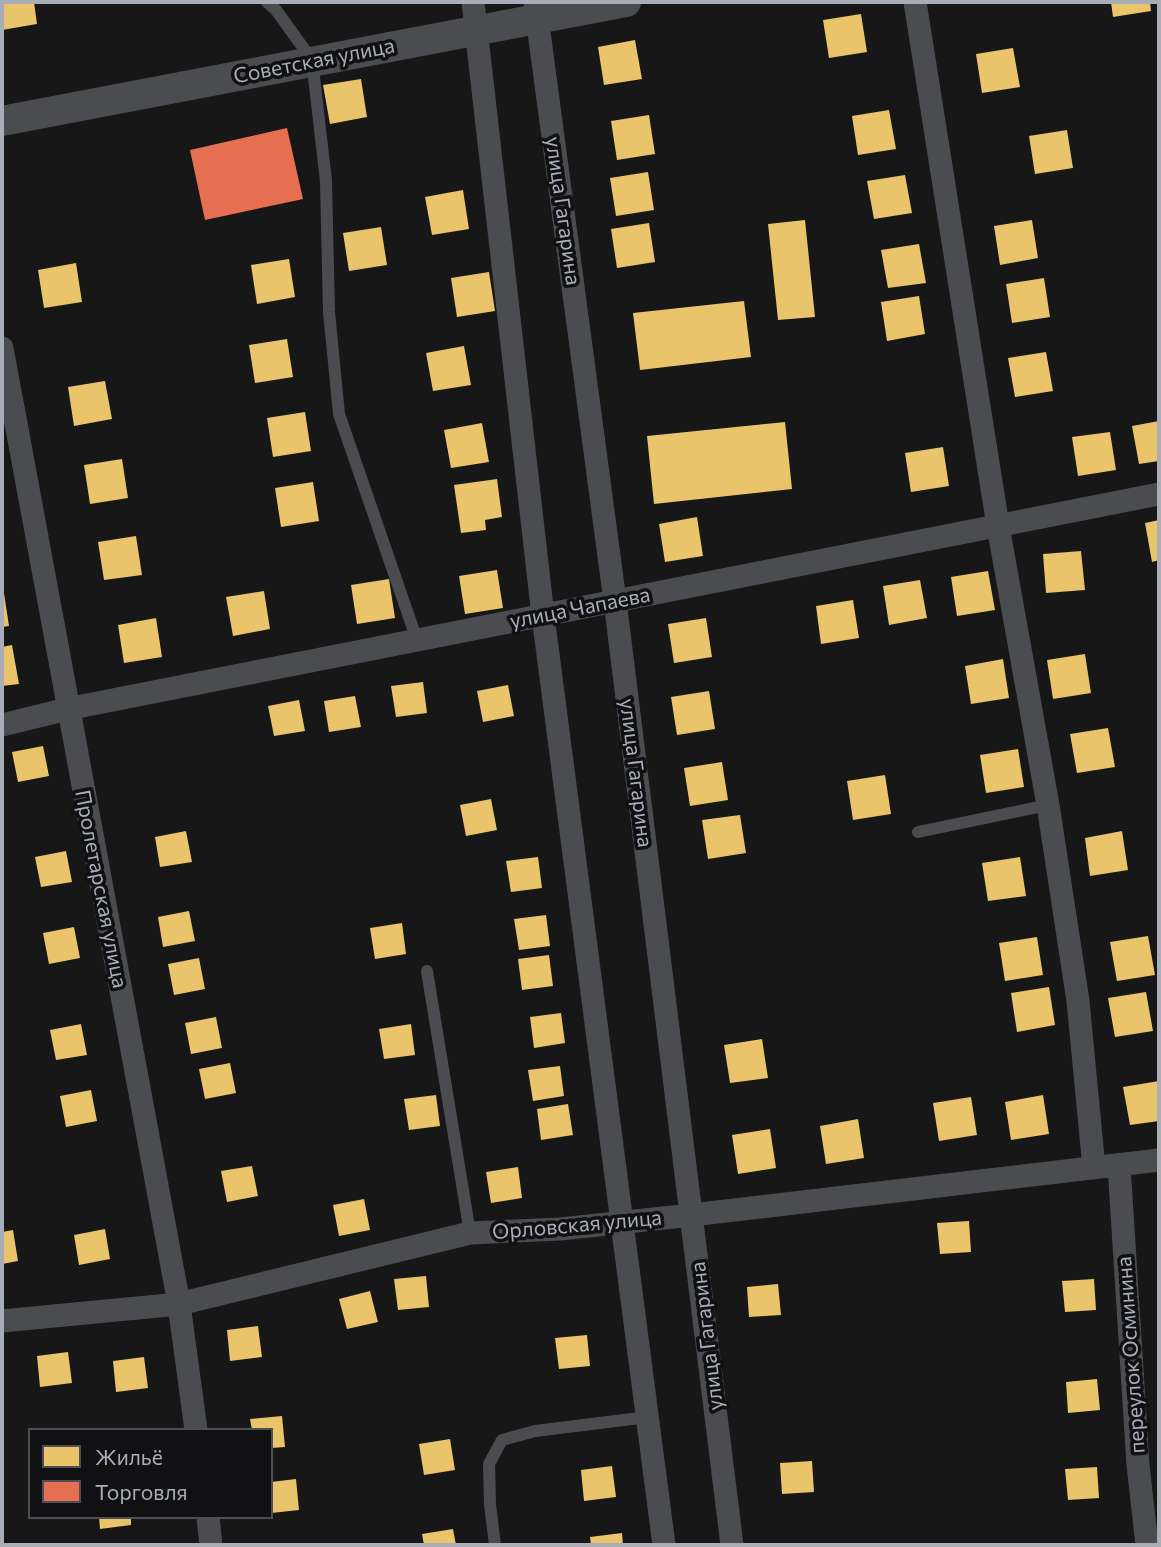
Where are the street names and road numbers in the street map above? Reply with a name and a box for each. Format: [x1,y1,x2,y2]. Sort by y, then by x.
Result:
street label: Советская улица [231,33,397,89]
street label: улица Гагарина [540,135,586,287]
street label: улица Чапаева [508,582,652,634]
street label: улица Гагарина [614,697,658,849]
street label: Пролетарская улица [69,788,133,990]
street label: Орловская улица [491,1205,663,1245]
street label: переулок Осминина [1112,1256,1150,1454]
street label: улица Гагарина [685,1260,729,1412]

